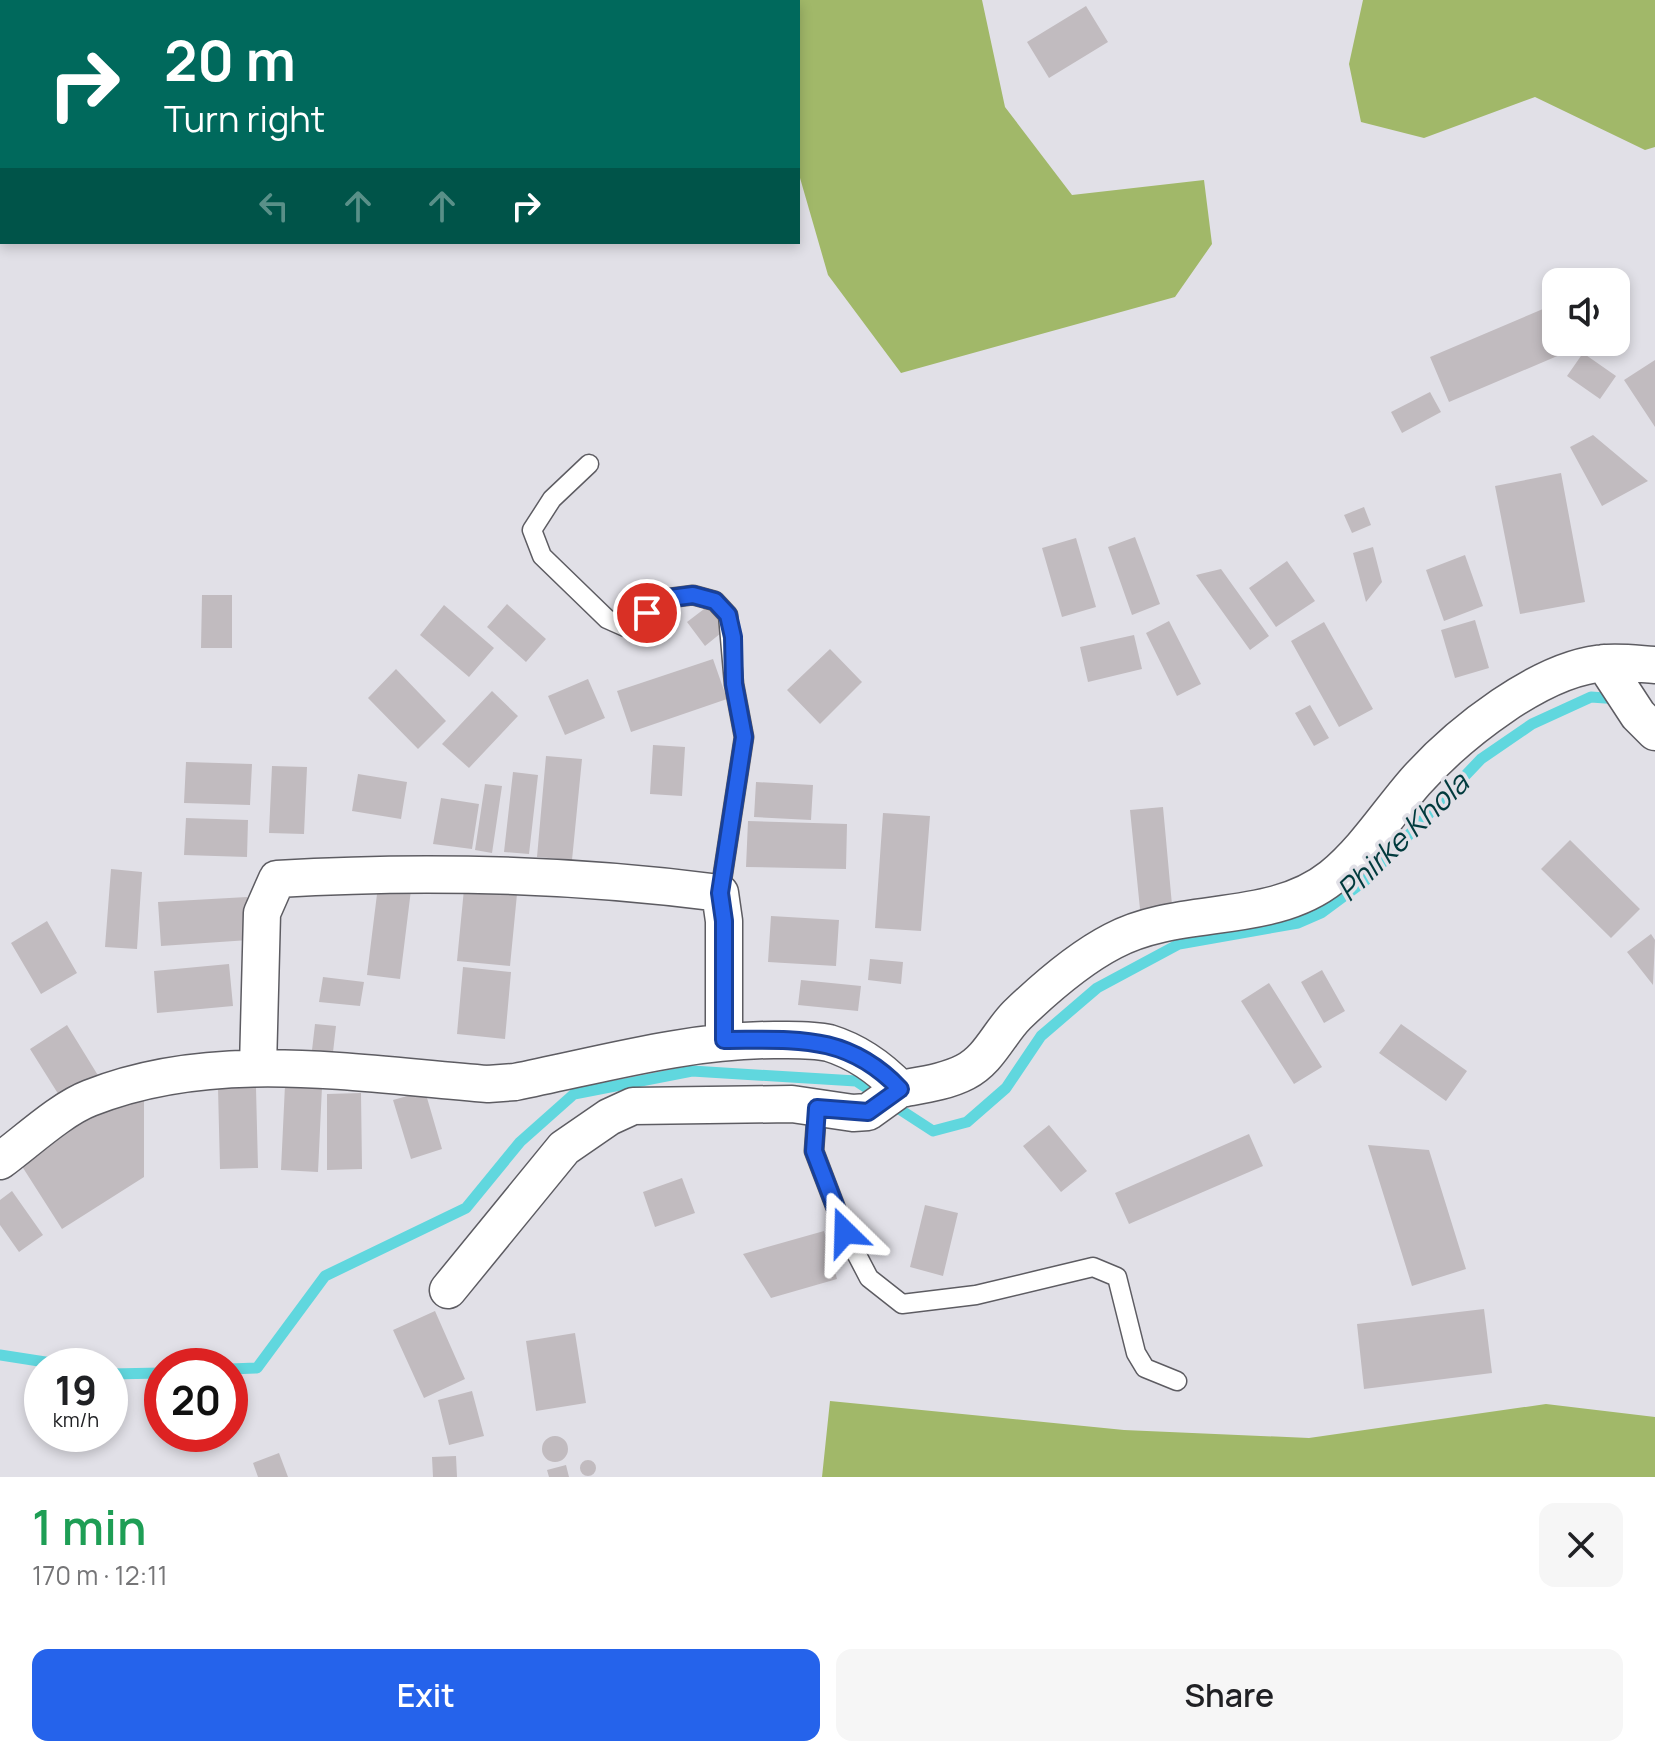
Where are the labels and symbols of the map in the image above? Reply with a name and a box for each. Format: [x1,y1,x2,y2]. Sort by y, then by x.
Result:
pin [613,579,681,647]
water label: Phirke Khola [1327,762,1478,909]
position arrow [803,1190,887,1274]
speed limit sign: 20 [144,1348,248,1452]

